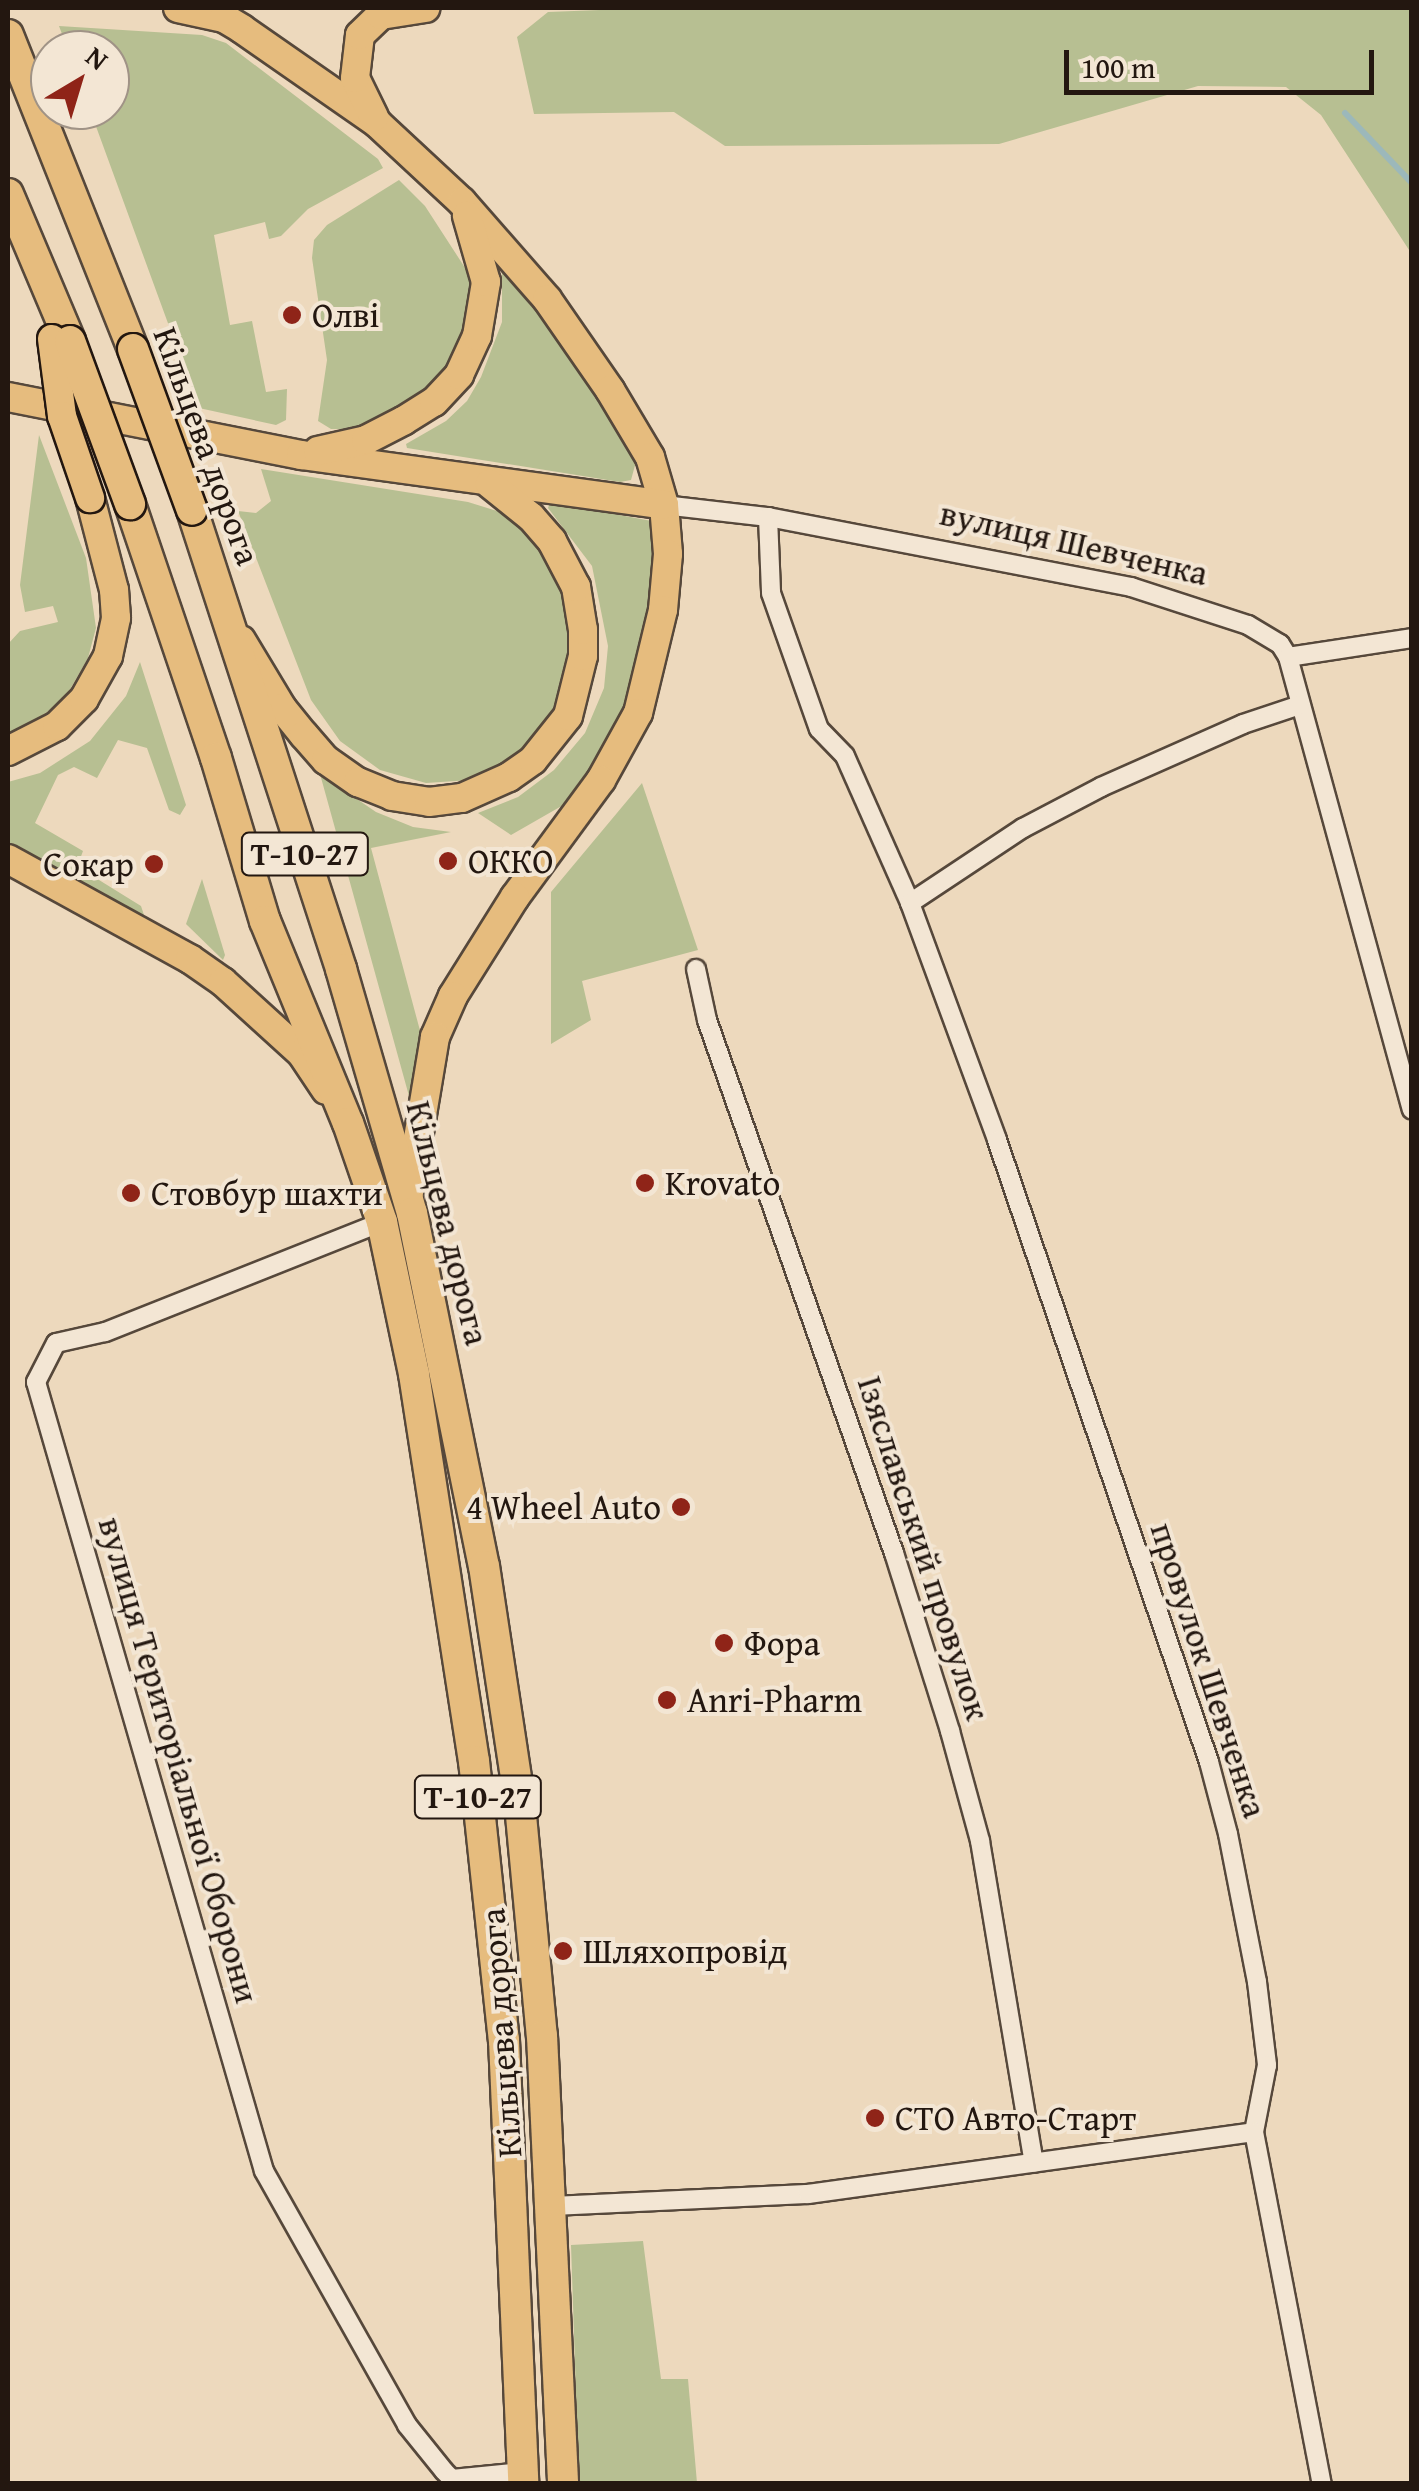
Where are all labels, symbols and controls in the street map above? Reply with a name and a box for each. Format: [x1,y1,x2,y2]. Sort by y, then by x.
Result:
north arrow [30,30,130,130]
scale bar [1069,30,1379,92]
text: N [78,36,118,79]
text: 100 m [1081,45,1155,89]
place label: Олві [312,294,379,336]
marker: Олві [281,304,303,326]
street label: Кільцева дорога [145,321,269,571]
street label: вулиця Шевченка [936,492,1212,594]
road number: Т-10-27 [240,827,370,881]
place label: ОККО [468,840,553,882]
place label: Сокар [43,843,134,885]
marker: ОККО [437,850,459,872]
marker: Сокар [143,853,165,875]
street label: Кільцева дорога [397,1097,499,1349]
place label: Krovato [665,1162,780,1204]
place label: Стовбур шахти [151,1172,383,1214]
marker: Krovato [634,1172,656,1194]
marker: Стовбур шахти [120,1182,142,1204]
street label: Ізяславський провулок [849,1371,999,1725]
place label: 4 Wheel Auto [466,1486,661,1528]
marker: 4 Wheel Auto [670,1496,692,1518]
street label: вулиця Територіальної Оборони [89,1512,269,2008]
street label: провулок Шевченка [1141,1517,1277,1823]
place label: Фора [744,1622,820,1664]
marker: Фора [713,1632,735,1654]
place label: Anri-Pharm [687,1679,862,1721]
marker: Anri-Pharm [656,1689,678,1711]
road number: Т-10-27 [413,1770,543,1824]
street label: Кільцева дорога [471,1907,531,2159]
place label: Шляхопровід [583,1930,787,1972]
marker: Шляхопровід [552,1940,574,1962]
place label: СТО Авто-Старт [895,2097,1136,2139]
marker: СТО Авто-Старт [864,2107,886,2129]

